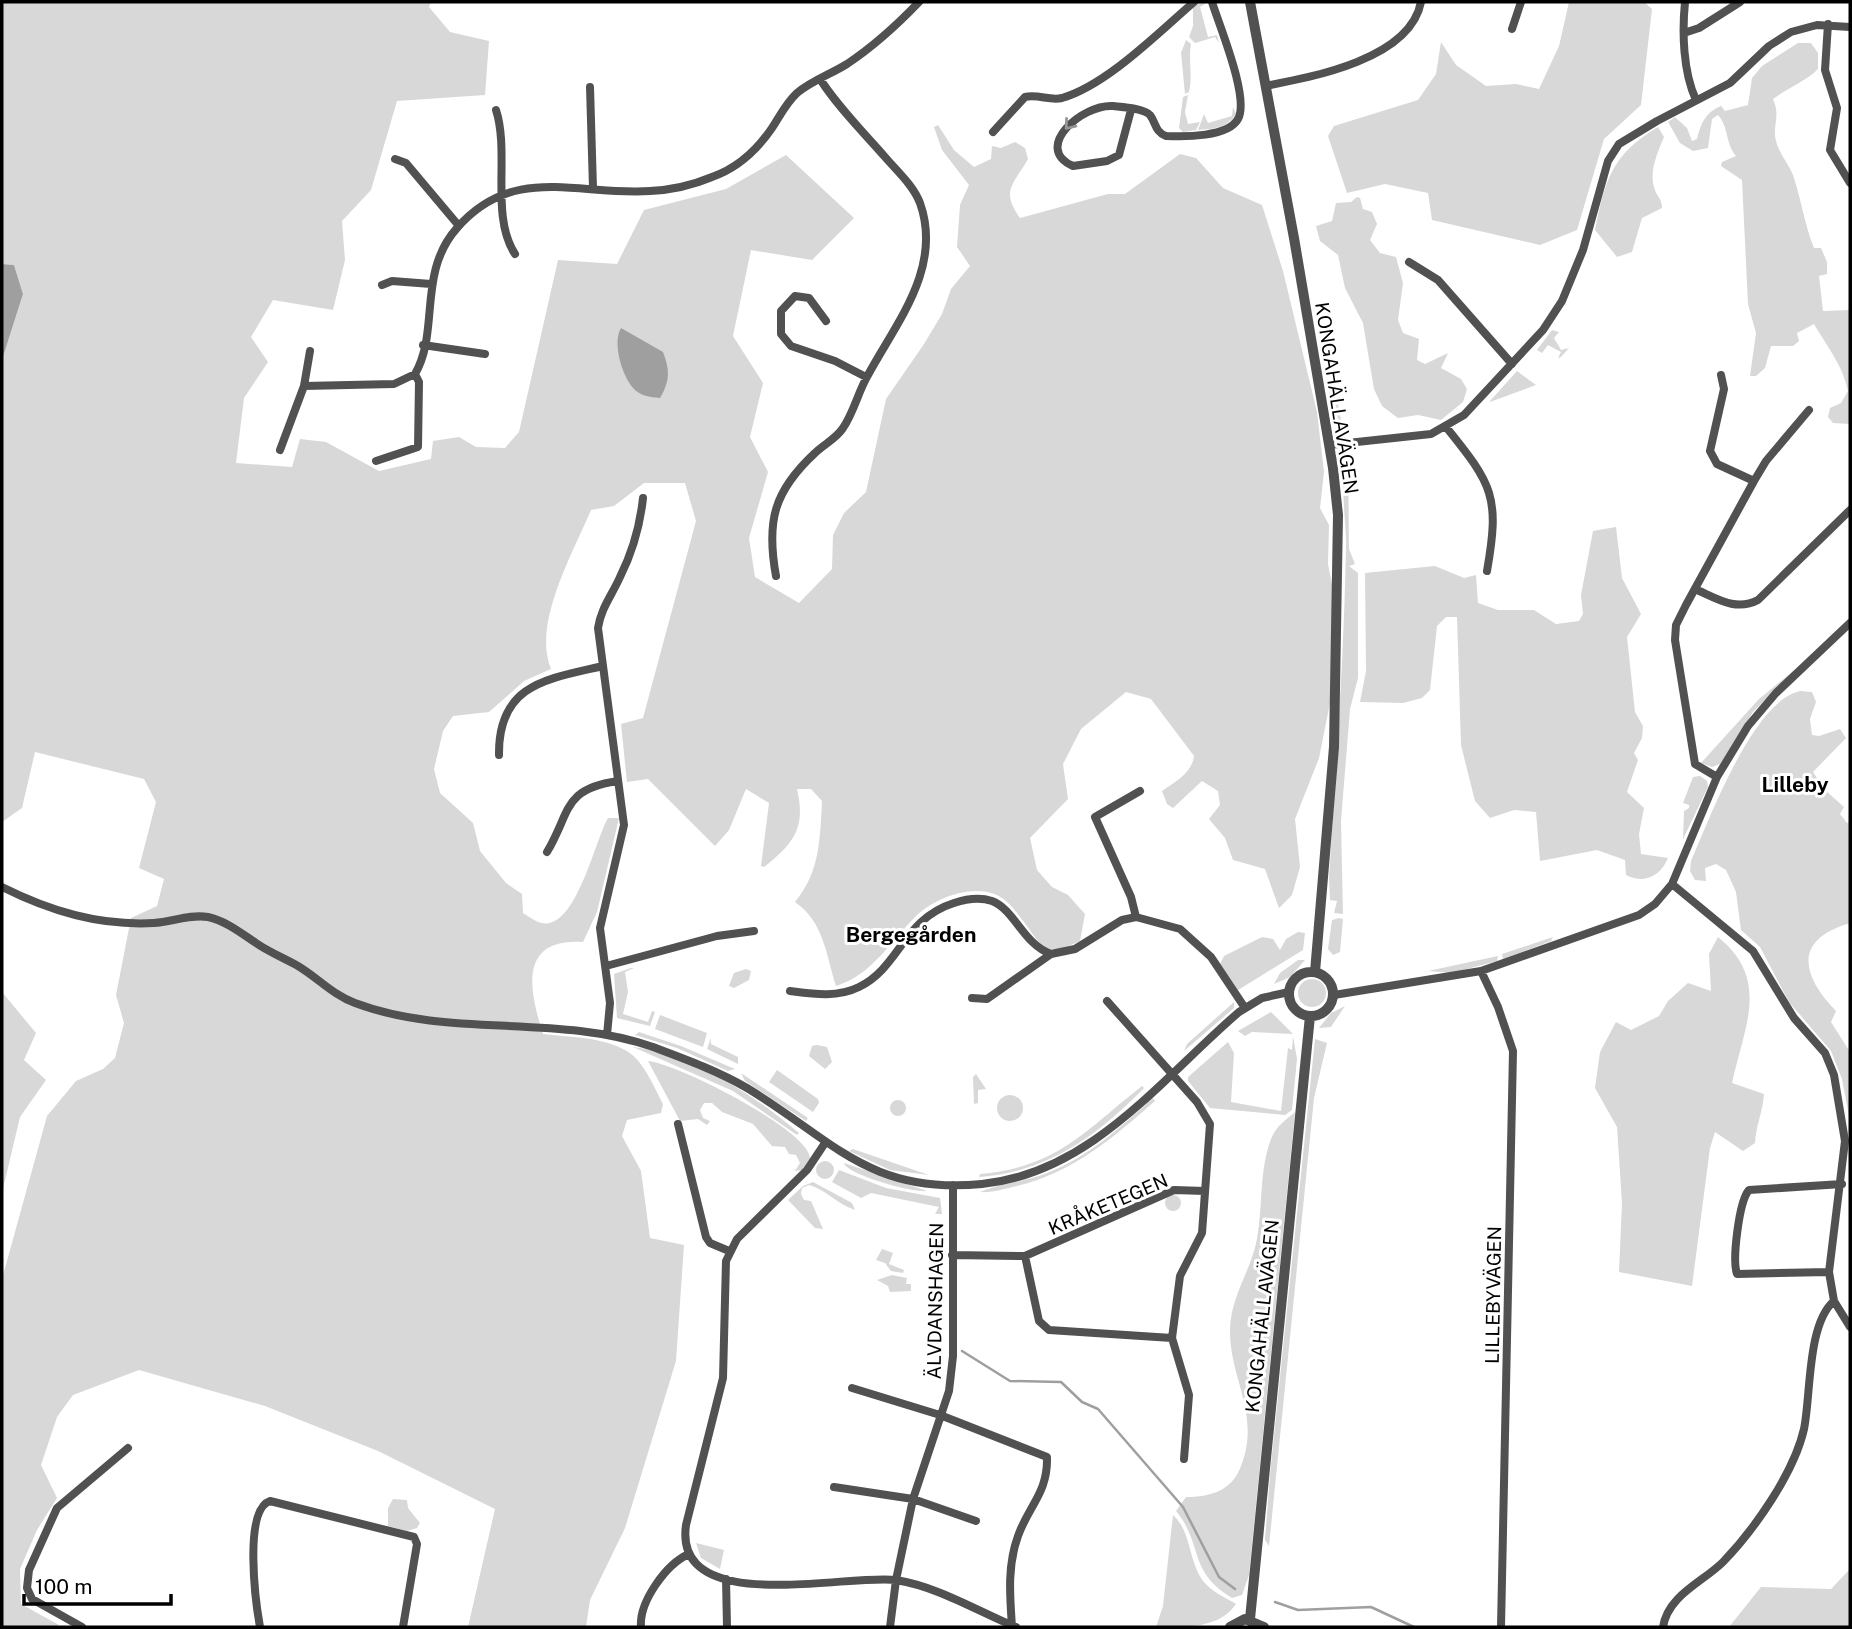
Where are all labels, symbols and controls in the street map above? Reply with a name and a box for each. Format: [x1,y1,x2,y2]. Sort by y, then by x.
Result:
one-way arrow [1065,118,1078,130]
street label: KONGAHÄLLAVÄGEN [1311,301,1363,495]
district label: Lilleby [1761,772,1829,797]
district label: Bergegården [846,922,976,947]
street label: KRÅKETEGEN [1045,1168,1171,1239]
street label: KONGAHÄLLAVÄGEN [1241,1218,1283,1414]
street label: ÄLVDANSHAGEN [923,1222,947,1380]
street label: LILLEBYVÄGEN [1481,1226,1505,1364]
scale bar [24,1562,172,1606]
text: 100 m [35,1574,92,1599]

